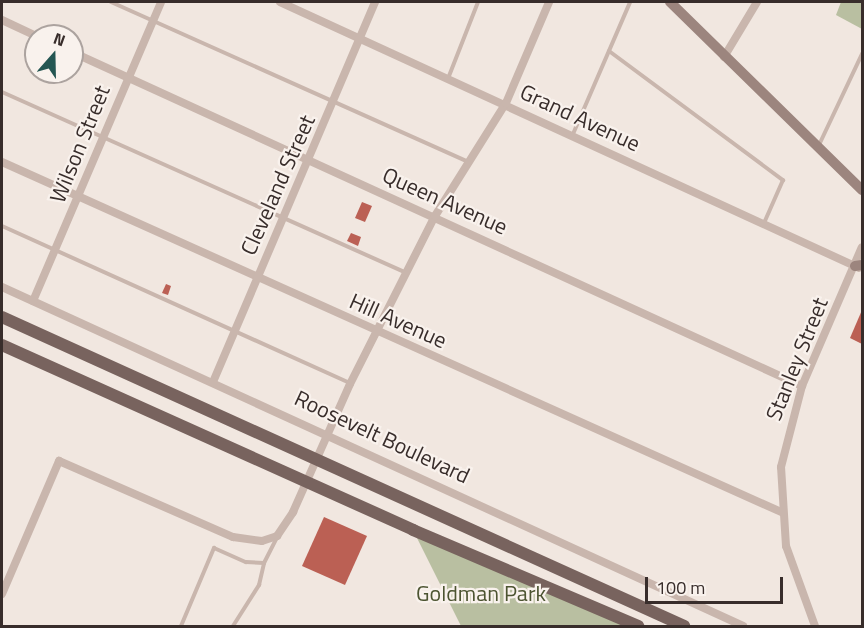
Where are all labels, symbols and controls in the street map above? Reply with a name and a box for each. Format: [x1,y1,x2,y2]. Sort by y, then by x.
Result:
north arrow [24,24,84,84]
text: N [50,26,69,52]
street label: Grand Avenue [516,79,644,157]
street label: Wilson Street [44,81,116,207]
street label: Cleveland Street [235,111,321,259]
street label: Queen Avenue [378,162,512,240]
street label: Hill Avenue [345,288,451,354]
street label: Stanley Street [760,294,834,424]
street label: Roosevelt Boulevard [290,385,474,489]
scale bar [648,565,786,603]
text: 100 m [656,574,705,601]
park label: Goldman Park [416,581,546,607]

